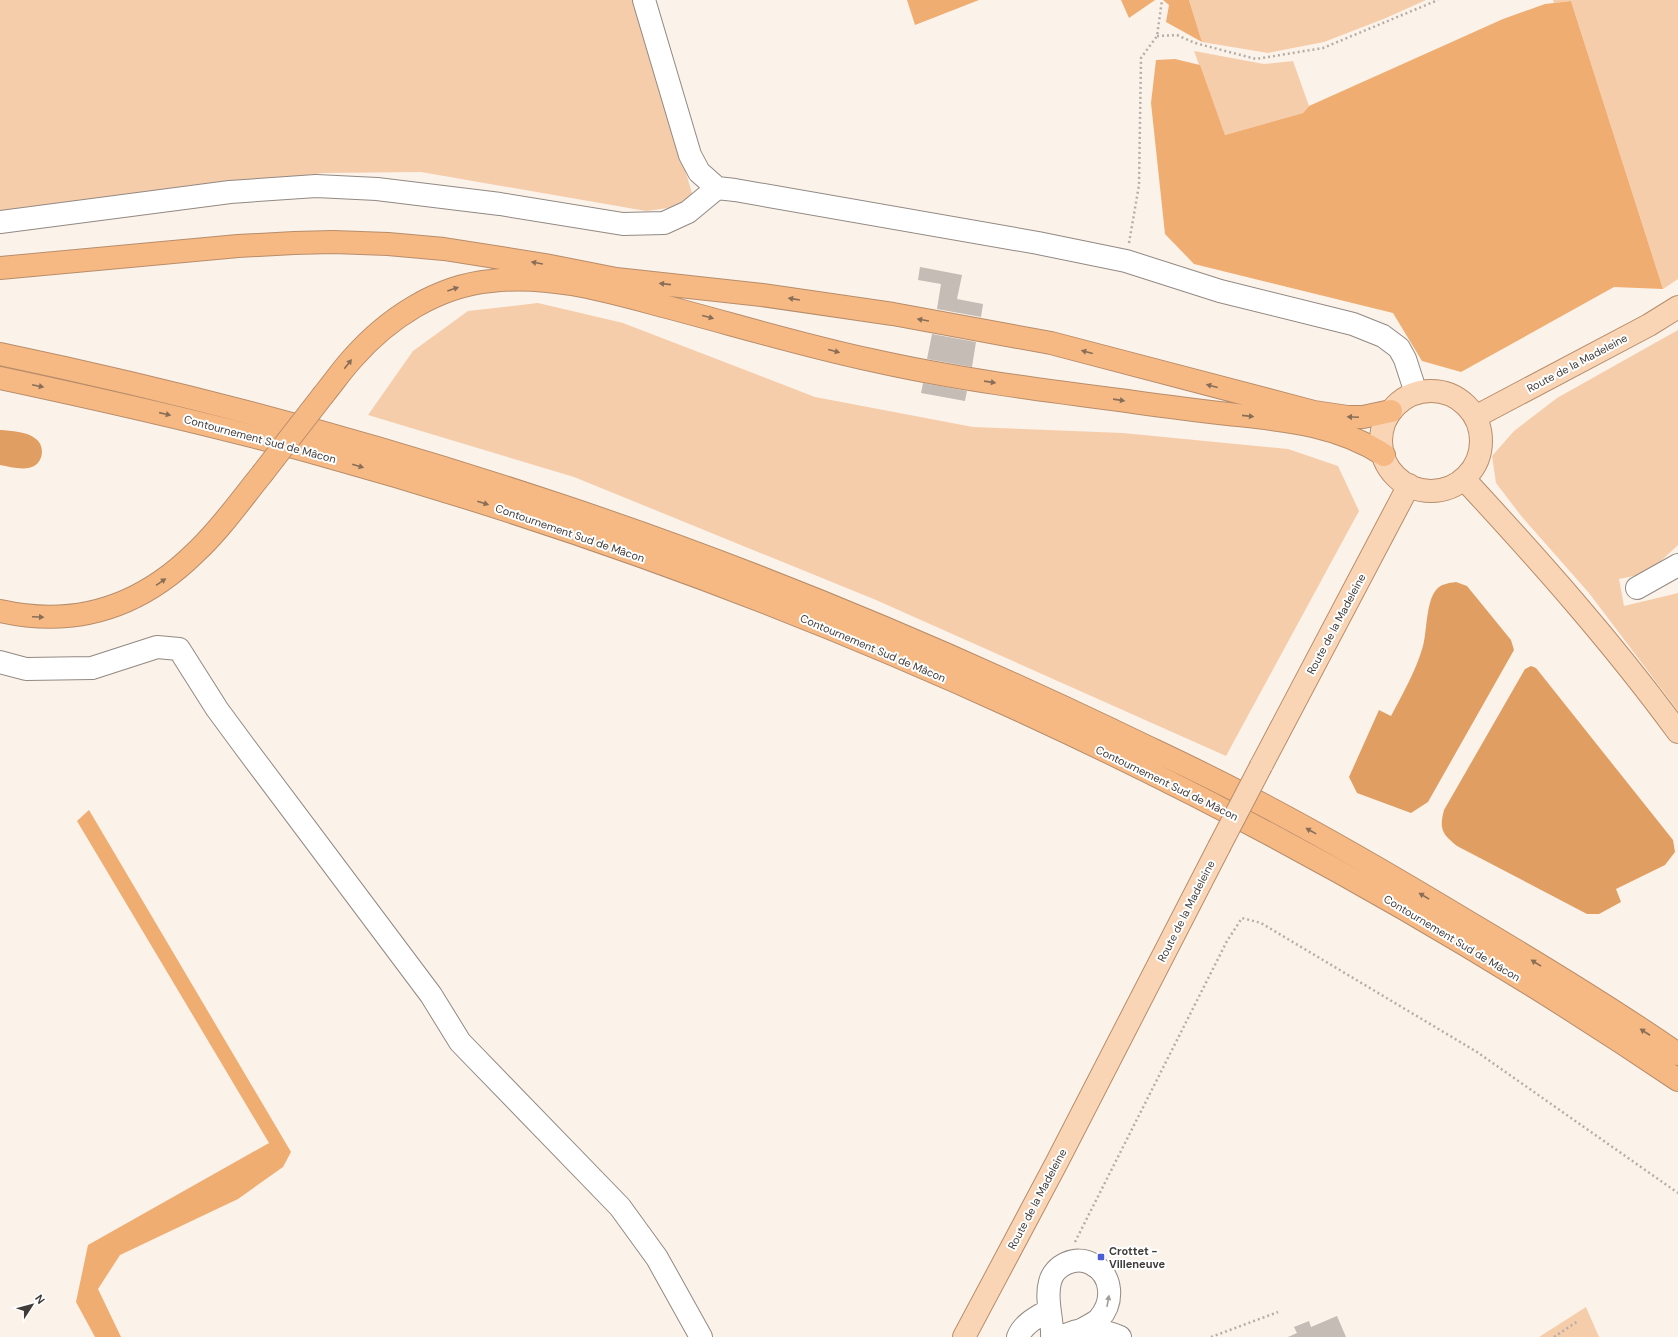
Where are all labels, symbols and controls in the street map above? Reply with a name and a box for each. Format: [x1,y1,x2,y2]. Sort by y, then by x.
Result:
one-way arrow [531,260,543,266]
one-way arrow [659,281,671,288]
one-way arrow [447,286,459,292]
one-way arrow [788,296,800,302]
one-way arrow [702,315,714,321]
one-way arrow [916,317,929,323]
street label: Route de la Madeleine [1524,331,1630,395]
one-way arrow [828,348,840,354]
one-way arrow [1081,349,1093,355]
one-way arrow [344,358,353,369]
one-way arrow [984,379,997,385]
one-way arrow [1206,382,1219,388]
one-way arrow [32,383,44,389]
one-way arrow [1113,397,1125,403]
one-way arrow [159,412,171,418]
street label: Contournement Sud de Mâcon [182,412,338,466]
one-way arrow [1242,413,1254,419]
one-way arrow [1346,414,1359,420]
one-way arrow [353,463,365,469]
one-way arrow [477,501,489,507]
street label: Contournement Sud de Mâcon [494,501,646,565]
street label: Route de la Madeleine [1304,571,1368,677]
one-way arrow [156,578,166,586]
street label: Contournement Sud de Mâcon [798,611,948,685]
one-way arrow [32,614,45,620]
street label: Contournement Sud de Mâcon [1093,742,1241,824]
one-way arrow [1305,828,1317,835]
street label: Route de la Madeleine [1154,858,1218,964]
street label: Contournement Sud de Mâcon [1381,892,1523,984]
one-way arrow [1418,892,1430,899]
one-way arrow [1530,959,1541,967]
one-way arrow [1640,1028,1651,1036]
street label: Route de la Madeleine [1005,1146,1069,1252]
place label: Crottet - Villeneuve [1109,1244,1165,1271]
marker: Crottet - Villeneuve [1096,1252,1106,1262]
north arrow [12,1285,52,1325]
text: N [32,1292,48,1306]
one-way arrow [1105,1295,1111,1308]

